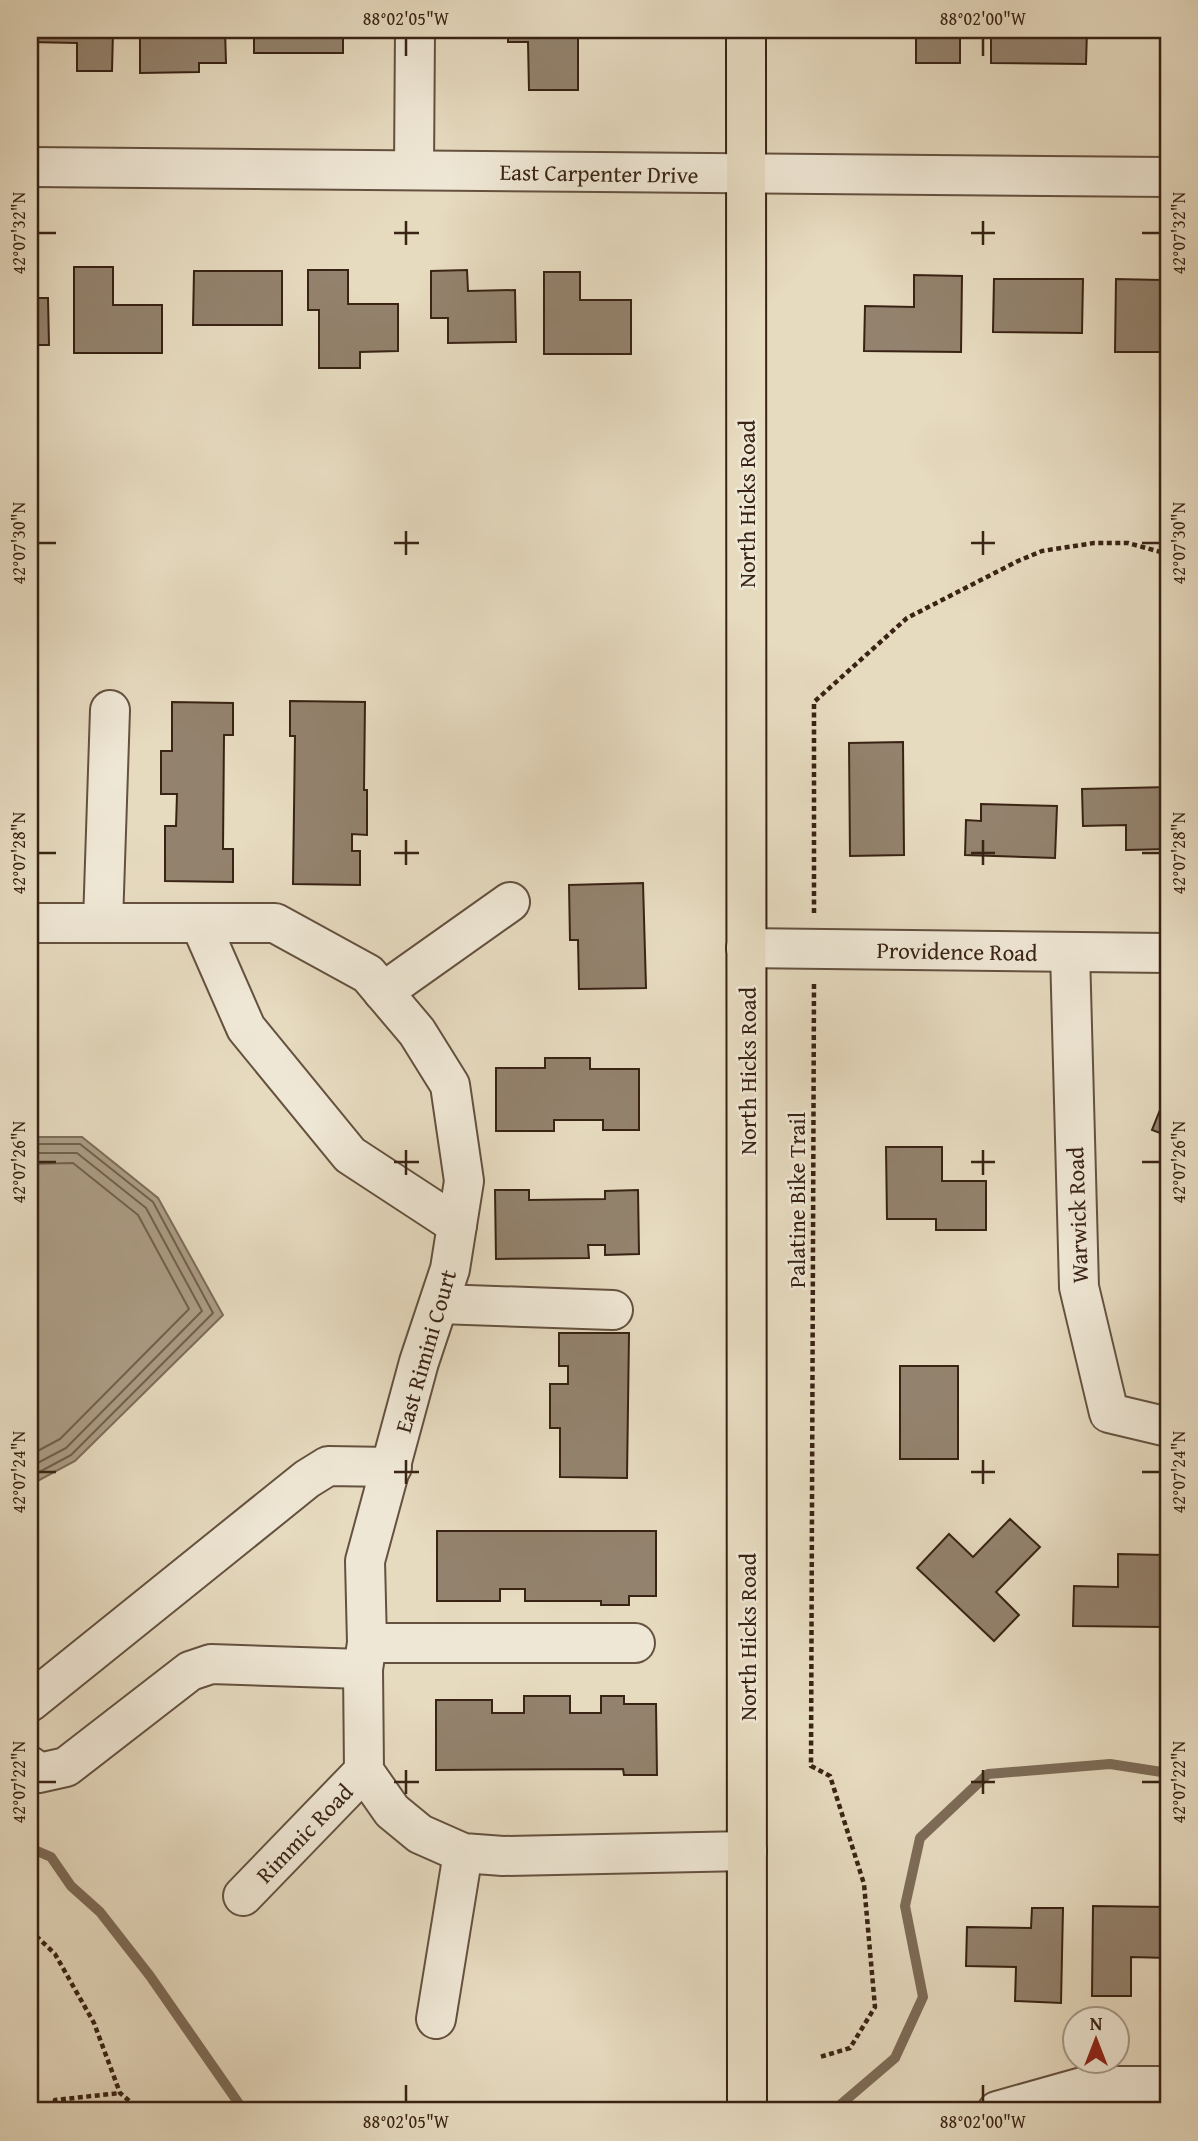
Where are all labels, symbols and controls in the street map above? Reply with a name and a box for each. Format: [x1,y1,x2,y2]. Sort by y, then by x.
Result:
text: 88°02'05"W [363,5,450,32]
text: 88°02'00"W [940,5,1027,32]
street label: East Carpenter Drive [499,155,699,191]
text: 42°07'32"N [5,191,32,274]
text: 42°07'32"N [1165,191,1192,274]
street label: North Hicks Road [730,419,763,588]
text: 42°07'30"N [5,501,32,584]
text: 42°07'30"N [1165,501,1192,584]
text: 42°07'28"N [5,811,32,894]
text: 42°07'28"N [1165,811,1192,894]
street label: Providence Road [876,933,1038,969]
street label: North Hicks Road [731,986,764,1155]
street label: Palatine Bike Trail [780,1112,813,1288]
text: 42°07'26"N [5,1120,32,1203]
text: 42°07'26"N [1165,1120,1192,1203]
street label: Warwick Road [1058,1145,1096,1284]
street label: East Rimini Court [386,1265,464,1437]
text: 42°07'24"N [5,1430,32,1513]
text: 42°07'24"N [1165,1430,1192,1513]
street label: North Hicks Road [731,1552,764,1721]
text: 42°07'22"N [5,1740,32,1823]
text: 42°07'22"N [1165,1740,1192,1823]
street label: Rimmic Road [248,1775,361,1890]
north arrow [1062,2004,1132,2074]
text: N [1090,2009,1103,2037]
text: 88°02'05"W [363,2108,450,2135]
text: 88°02'00"W [940,2108,1027,2135]

